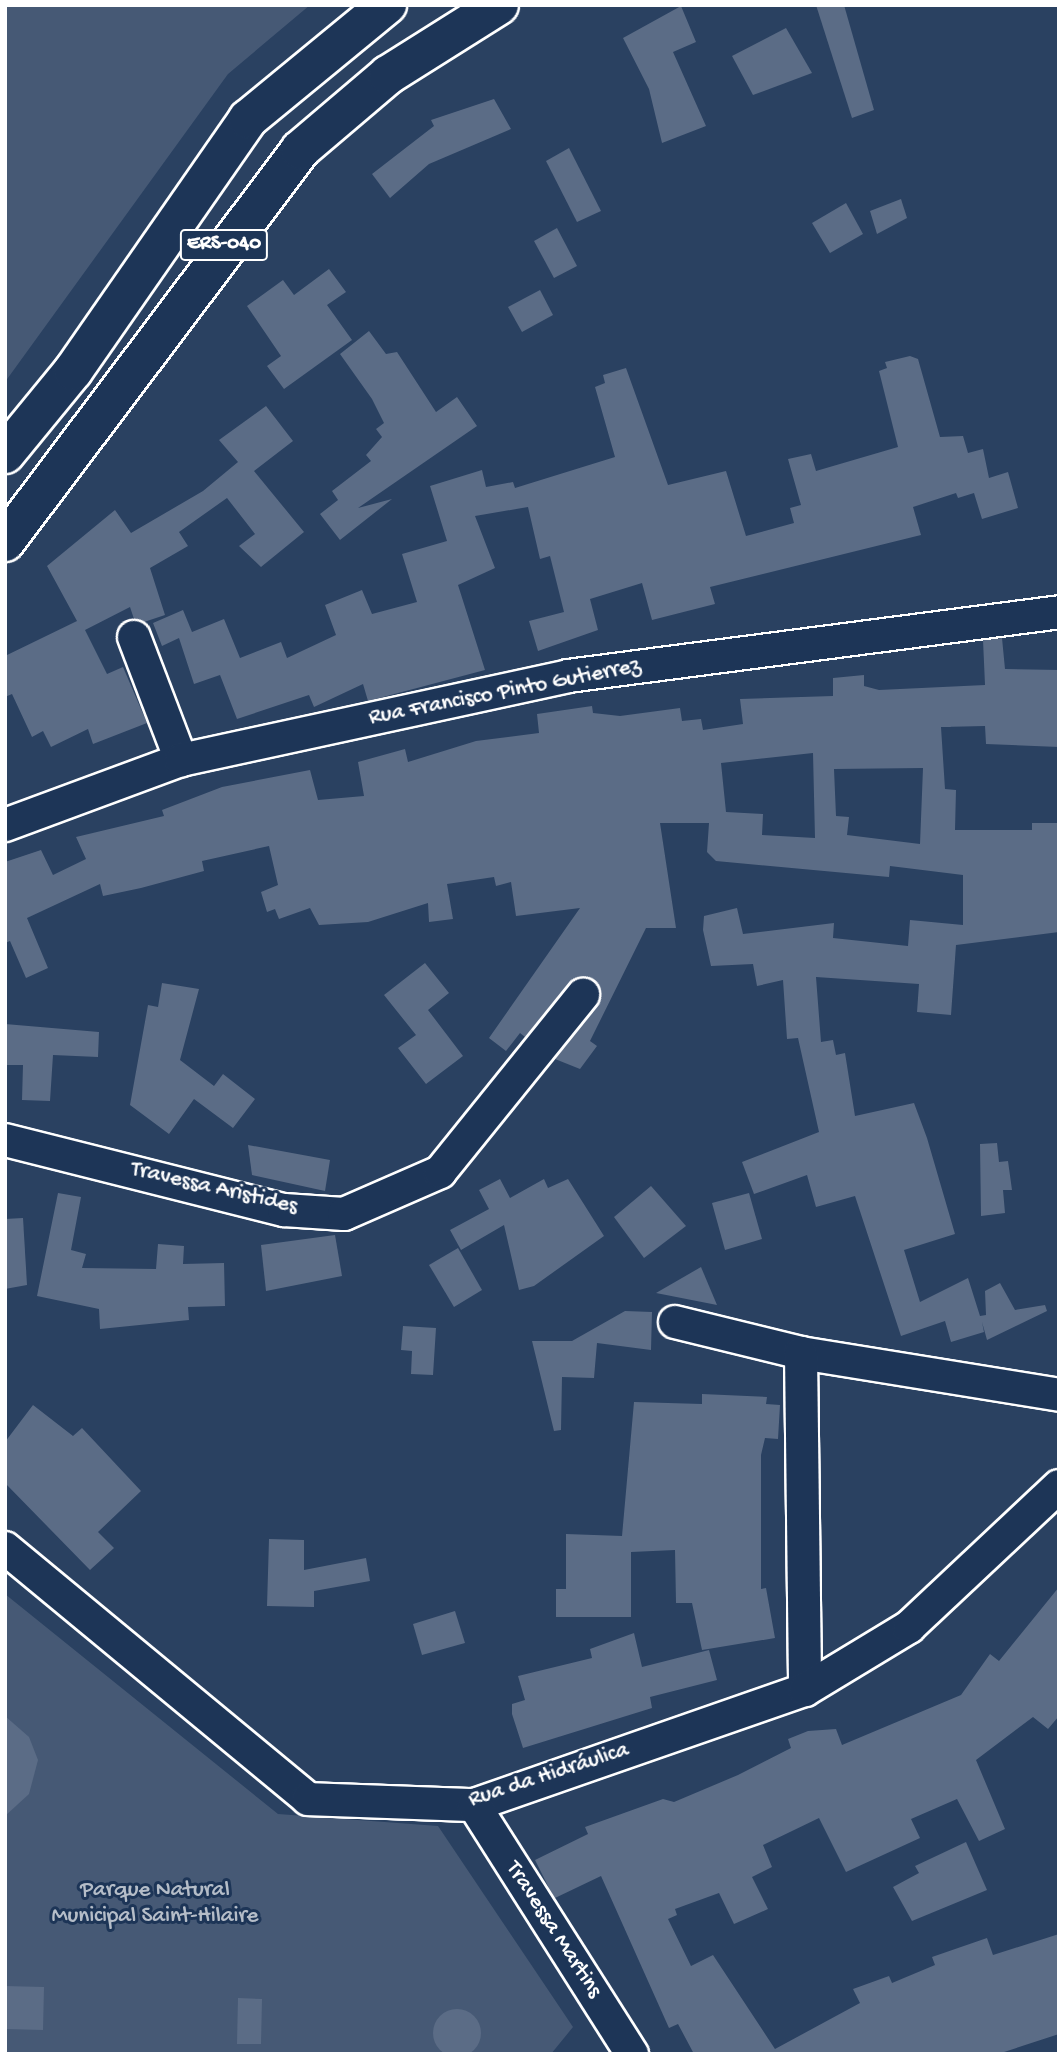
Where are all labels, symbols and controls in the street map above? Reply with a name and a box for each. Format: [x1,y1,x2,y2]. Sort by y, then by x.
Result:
road number: ERS-040 [178,228,270,262]
street label: Rua Francisco Pinto Gutierrez [367,653,643,733]
street label: Travessa Aristides [128,1156,300,1222]
street label: Rua da Hidráulica [465,1737,633,1815]
street label: Travessa Martins [499,1856,607,2004]
park label: Parque Natural Municipal Saint-Hilaire [52,1877,258,1931]

